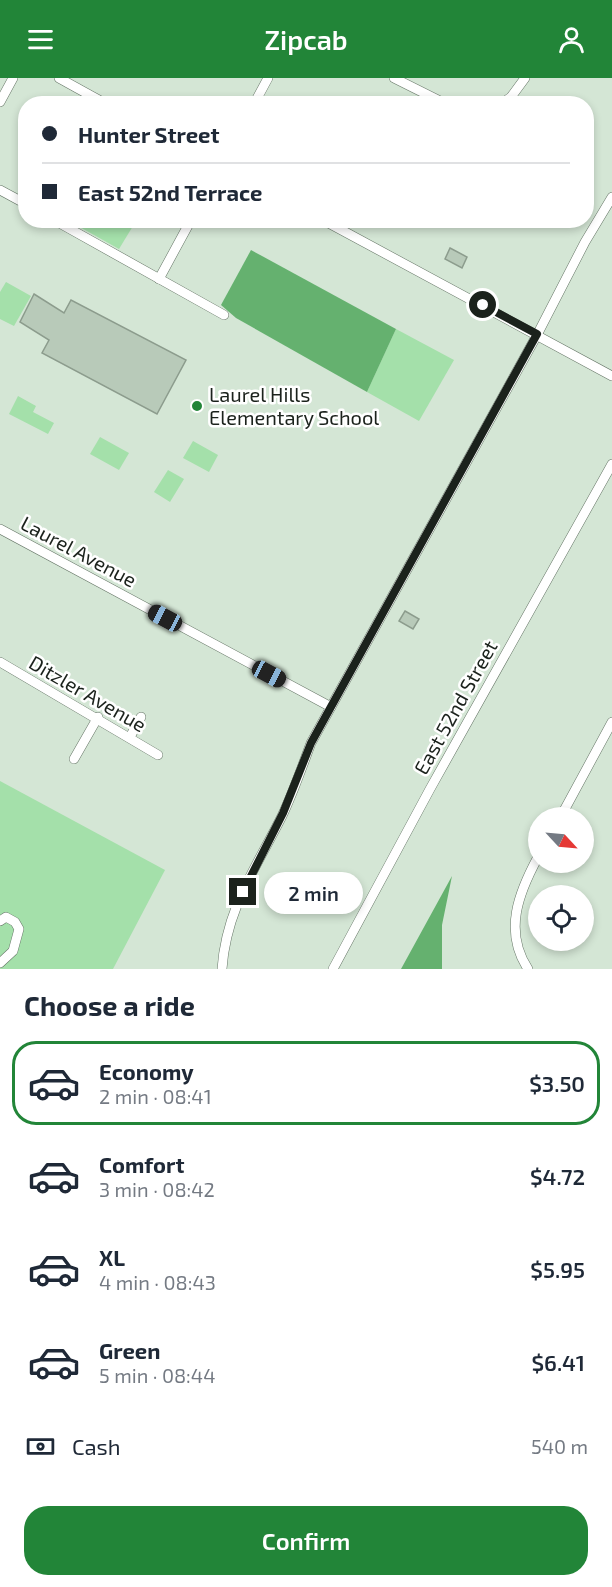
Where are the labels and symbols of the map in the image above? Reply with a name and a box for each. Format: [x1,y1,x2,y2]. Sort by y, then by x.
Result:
route start [469,291,496,318]
place label: Laurel Hills Elementary School [209,382,379,429]
marker: Laurel Hills Elementary School [190,399,204,413]
street label: Laurel Avenue [17,510,141,592]
car [145,602,185,634]
street label: East 52nd Street [408,635,502,778]
street label: Ditzler Avenue [25,650,151,736]
car [249,658,289,690]
north arrow [528,807,594,873]
callout: 2 min [264,871,363,913]
route end [229,878,256,905]

